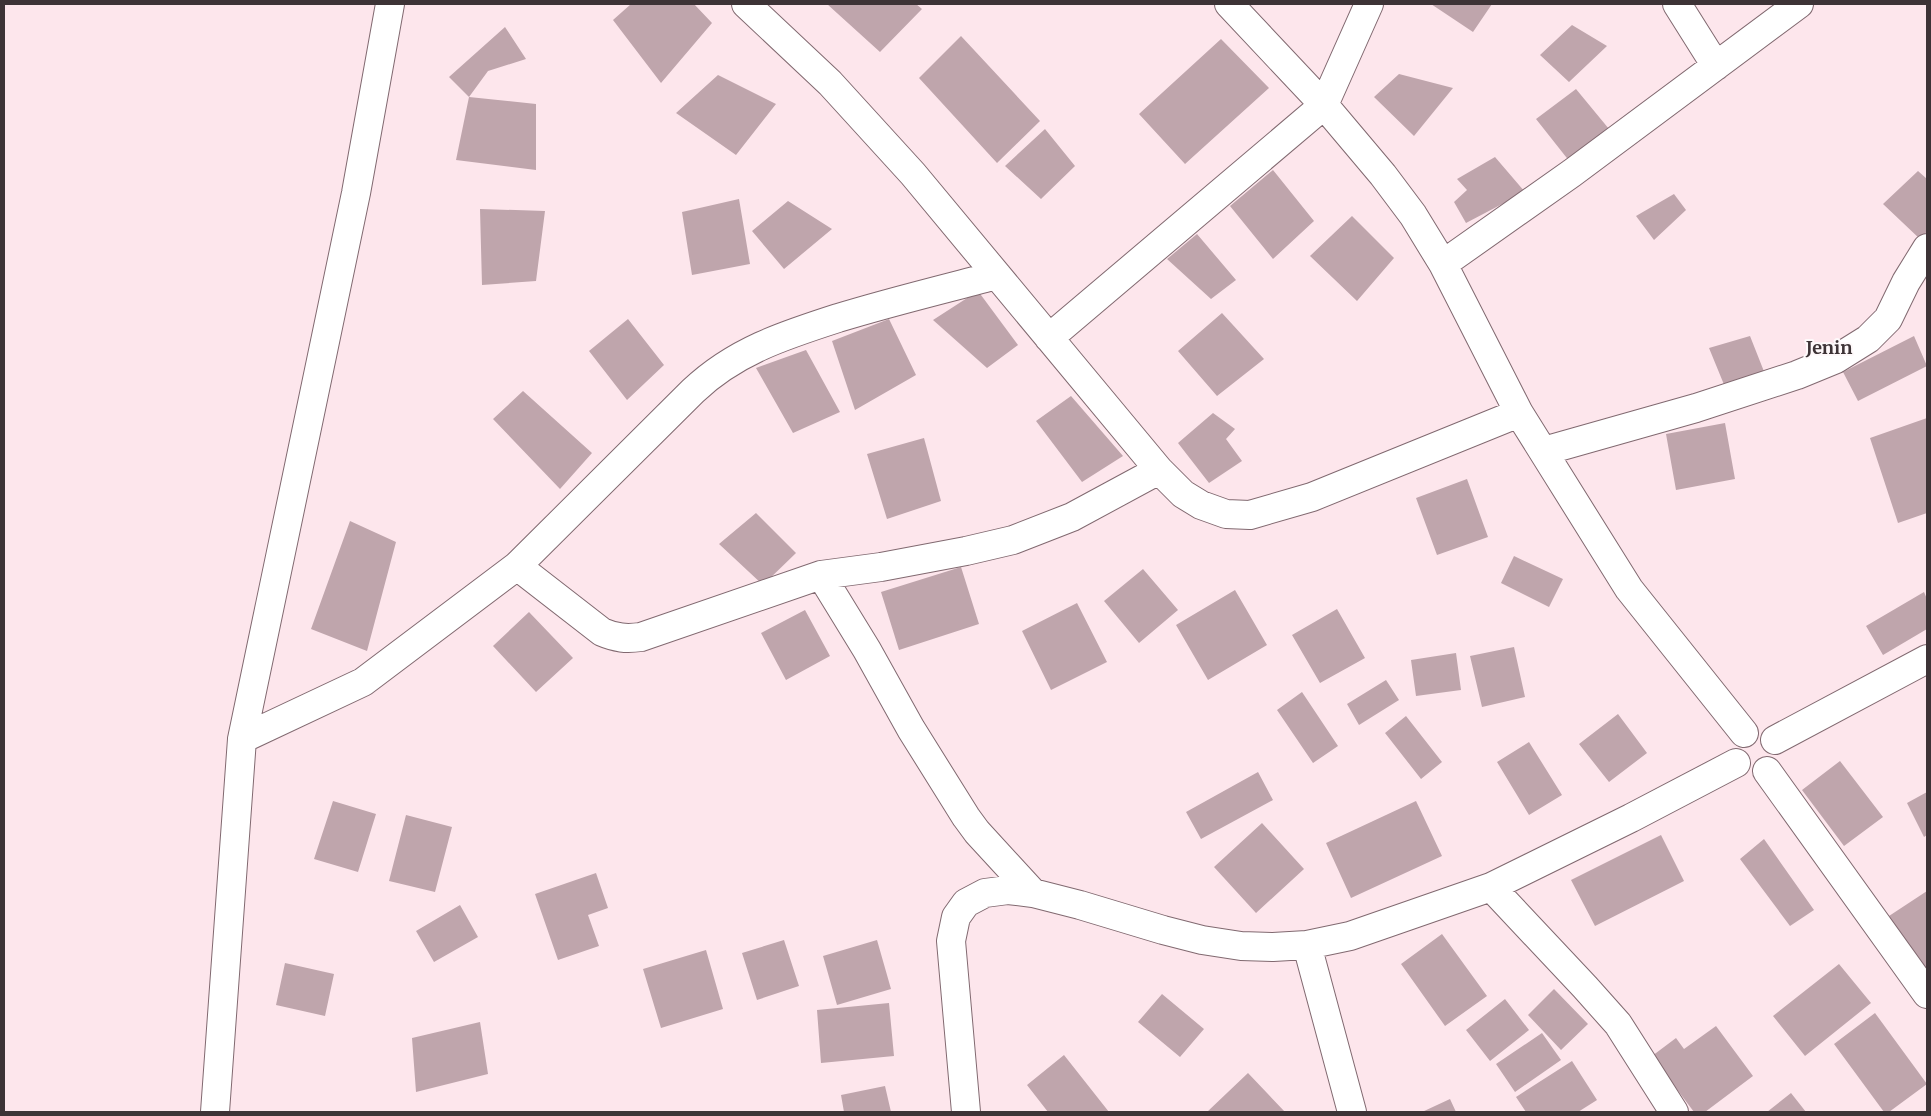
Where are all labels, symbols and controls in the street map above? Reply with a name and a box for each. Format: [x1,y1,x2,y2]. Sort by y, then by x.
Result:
district label: Jenin [1805,336,1852,359]

